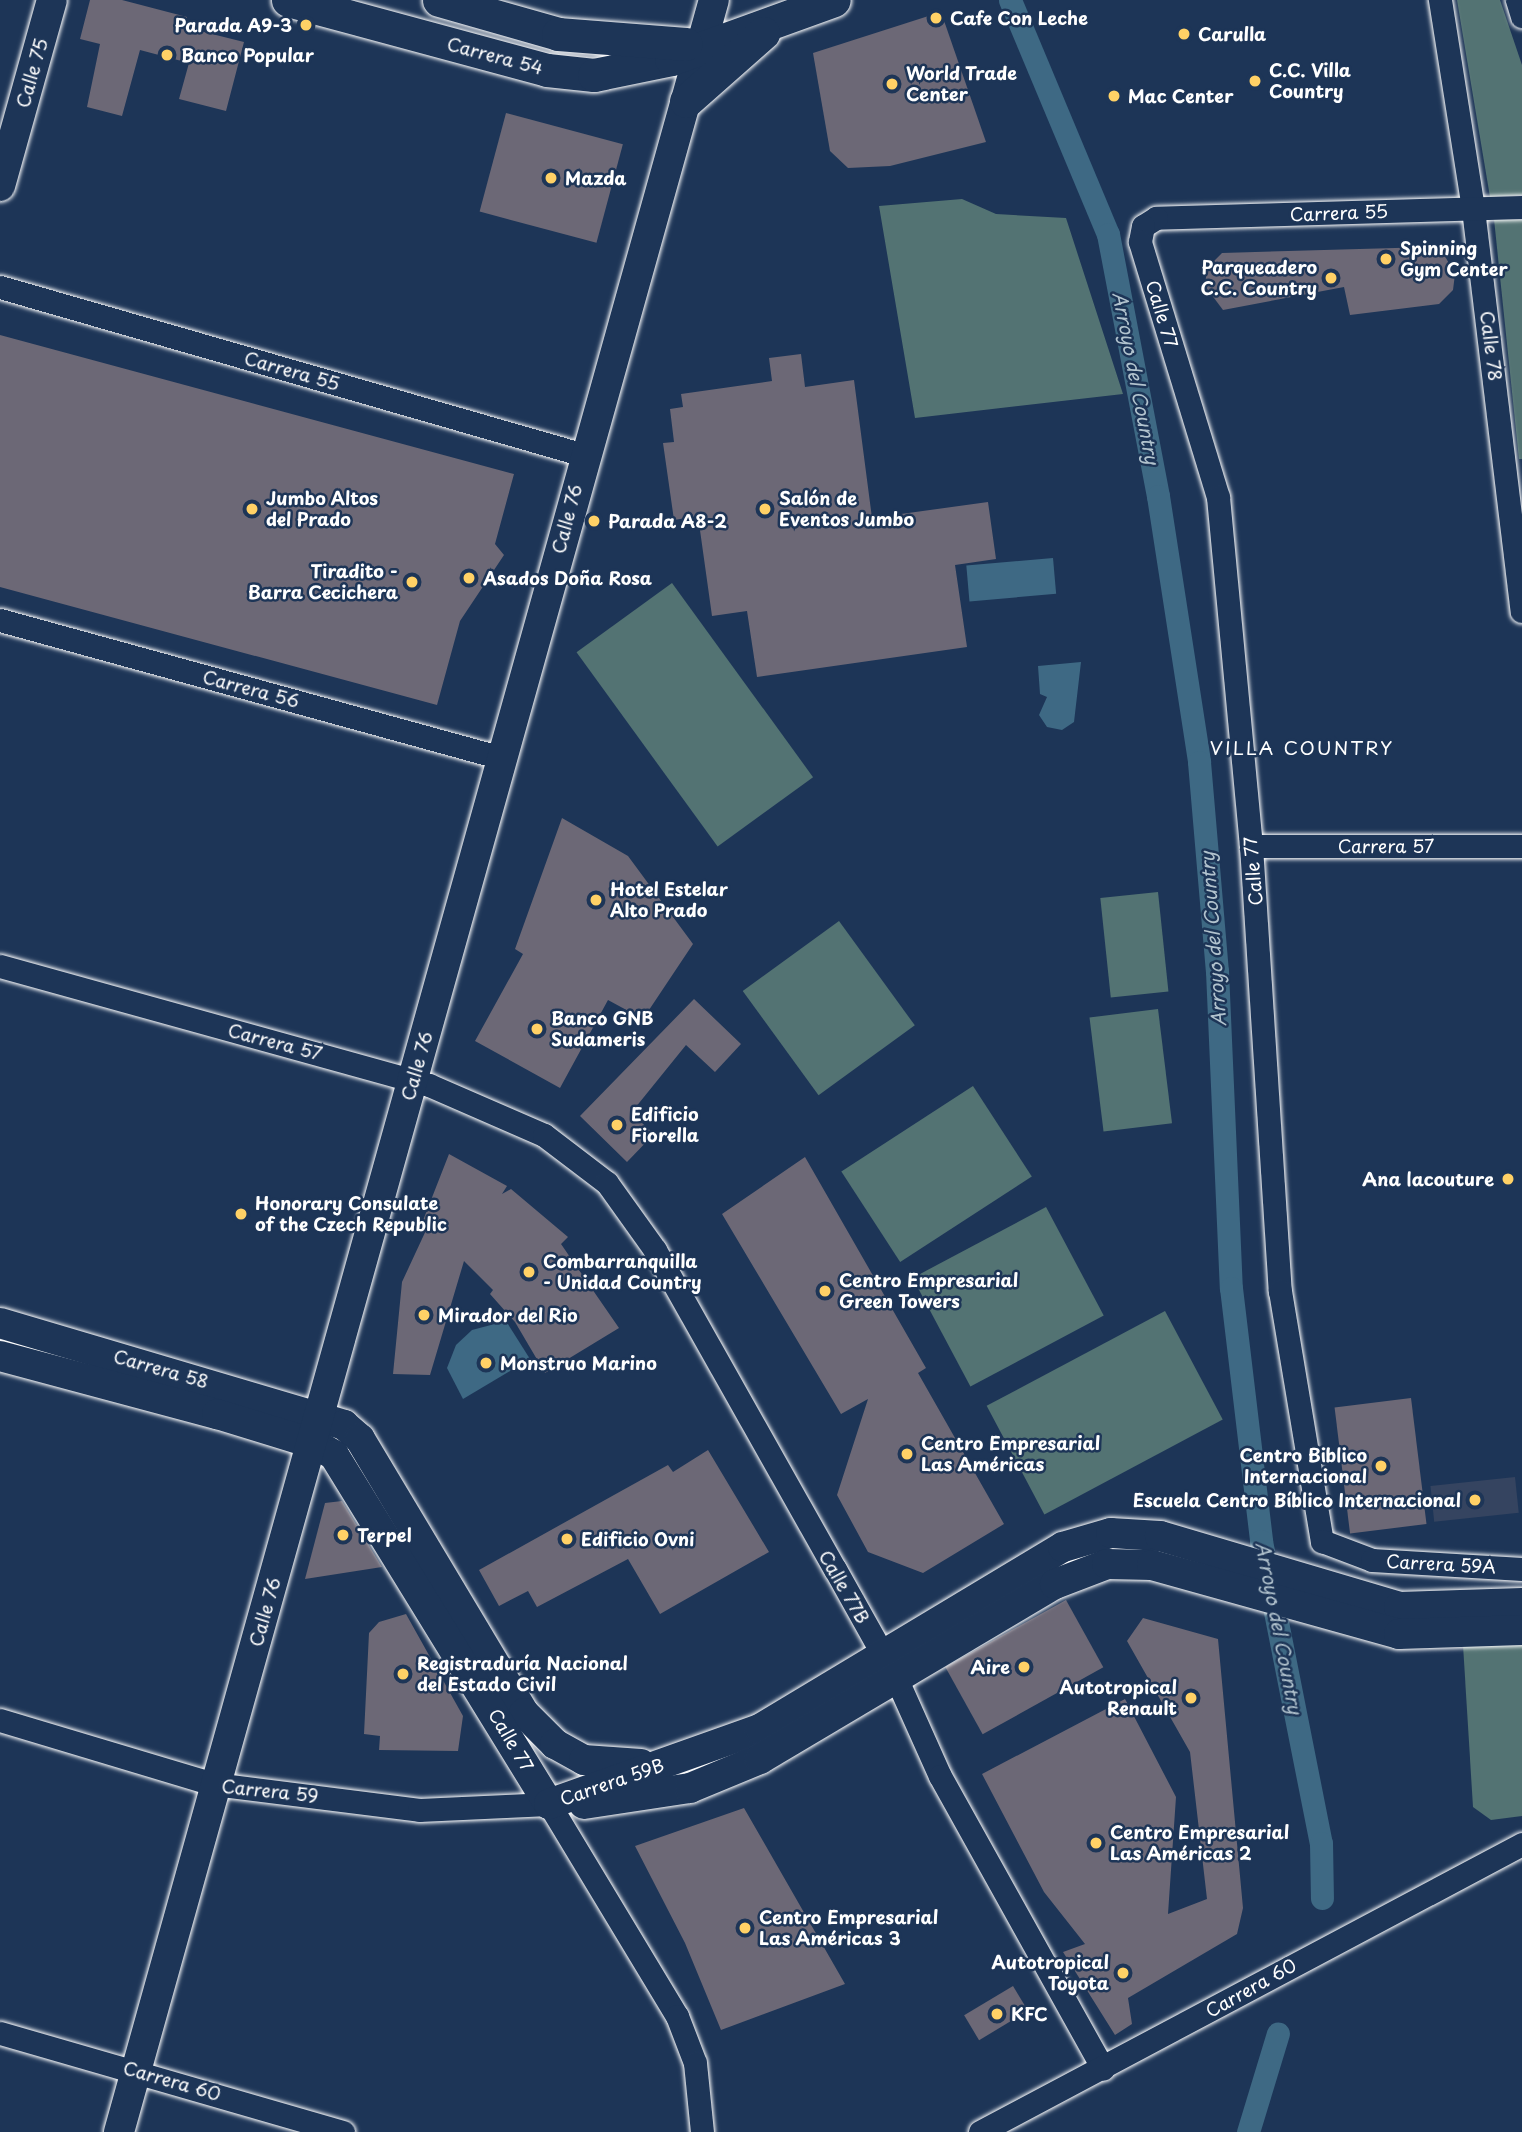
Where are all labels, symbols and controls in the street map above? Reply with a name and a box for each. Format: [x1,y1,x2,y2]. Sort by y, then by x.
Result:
place label: Cafe Con Leche [950,7,1089,29]
marker: Cafe Con Leche [928,10,944,26]
place label: Parada A9-3 [175,14,292,36]
marker: Parada A9-3 [298,17,314,33]
place label: Carulla [1198,23,1266,45]
marker: Carulla [1176,26,1192,42]
street label: Carrera 54 [445,33,545,79]
street label: Calle 75 [12,36,52,110]
place label: Banco Popular [181,44,314,66]
marker: Banco Popular [159,47,175,63]
place label: C.C. Villa Country [1269,60,1351,102]
place label: World Trade Center [906,63,1019,106]
marker: C.C. Villa Country [1247,73,1263,89]
marker: World Trade Center [884,76,900,92]
place label: Mac Center [1128,85,1234,107]
marker: Mac Center [1106,88,1122,104]
place label: Mazda [565,167,627,189]
marker: Mazda [543,170,559,186]
street label: Carrera 55 [1290,200,1388,226]
place label: Spinning Gym Center [1400,238,1510,280]
marker: Spinning Gym Center [1378,251,1394,267]
place label: Parqueadero C.C. Country [1200,257,1317,300]
marker: Parqueadero C.C. Country [1323,270,1339,286]
street label: Calle 77 [1142,278,1182,350]
water label: Arroyo del Country [1108,289,1164,467]
street label: Calle 78 [1476,310,1506,382]
street label: Carrera 55 [242,347,342,395]
street label: Calle 76 [547,482,587,556]
place label: Jumbo Altos del Prado [266,488,379,530]
place label: Salón de Eventos Jumbo [779,488,915,530]
marker: Jumbo Altos del Prado [244,501,260,517]
marker: Salón de Eventos Jumbo [757,501,773,517]
place label: Parada A8-2 [608,510,727,532]
marker: Parada A8-2 [586,513,602,529]
place label: Tiradito - Barra Cecichera [247,561,398,604]
place label: Asados Doña Rosa [483,567,652,589]
marker: Asados Doña Rosa [461,570,477,586]
marker: Tiradito - Barra Cecichera [404,574,420,590]
street label: Carrera 56 [200,666,302,712]
district label: VILLA COUNTRY [1213,737,1391,759]
street label: Calle 77 [1239,835,1267,907]
street label: Carrera 57 [1338,835,1434,857]
water label: Arroyo del Country [1195,850,1231,1028]
place label: Hotel Estelar Alto Prado [610,879,730,922]
marker: Hotel Estelar Alto Prado [588,892,604,908]
place label: Banco GNB Sudameris [551,1008,655,1050]
street label: Carrera 57 [226,1019,324,1065]
marker: Banco GNB Sudameris [529,1021,545,1037]
street label: Calle 76 [397,1029,437,1103]
place label: Edificio Fiorella [631,1104,699,1146]
marker: Edificio Fiorella [609,1117,625,1133]
place label: Ana lacouture [1363,1168,1494,1190]
marker: Ana lacouture [1500,1171,1516,1187]
place label: Honorary Consulate of the Czech Republic [255,1193,450,1236]
marker: Honorary Consulate of the Czech Republic [233,1206,249,1222]
place label: Combarranquilla - Unidad Country [543,1251,703,1294]
marker: Combarranquilla - Unidad Country [521,1264,537,1280]
place label: Centro Empresarial Green Towers [839,1270,1019,1312]
marker: Centro Empresarial Green Towers [817,1283,833,1299]
place label: Mirador del Rio [438,1304,579,1326]
marker: Mirador del Rio [416,1307,432,1323]
street label: Carrera 58 [111,1345,211,1393]
place label: Monstruo Marino [500,1352,657,1374]
marker: Monstruo Marino [478,1355,494,1371]
place label: Centro Empresarial Las Américas [921,1433,1101,1476]
place label: Centro Biblico Internacional [1239,1445,1367,1488]
marker: Centro Empresarial Las Américas [899,1446,915,1462]
marker: Centro Biblico Internacional [1373,1458,1389,1474]
place label: Escuela Centro Bíblico Internacional [1130,1489,1461,1511]
marker: Escuela Centro Bíblico Internacional [1467,1492,1483,1508]
place label: Terpel [357,1524,412,1546]
marker: Terpel [335,1527,351,1543]
place label: Edificio Ovni [581,1528,695,1550]
marker: Edificio Ovni [559,1531,575,1547]
water label: Arroyo del Country [1251,1539,1307,1717]
street label: Calle 77B [814,1546,874,1628]
street label: Carrera 59A [1385,1550,1497,1578]
street label: Calle 76 [245,1575,285,1649]
place label: Registraduría Nacional del Estado Civil [417,1653,628,1696]
place label: Aire [971,1656,1010,1678]
marker: Aire [1016,1659,1032,1675]
marker: Registraduría Nacional del Estado Civil [395,1666,411,1682]
place label: Autotropical Renault [1059,1677,1177,1720]
marker: Autotropical Renault [1183,1690,1199,1706]
street label: Calle 77 [484,1705,538,1775]
street label: Carrera 59B [557,1754,667,1810]
street label: Carrera 59 [221,1775,319,1807]
place label: Centro Empresarial Las Américas 2 [1110,1822,1290,1864]
marker: Centro Empresarial Las Américas 2 [1088,1835,1104,1851]
place label: Centro Empresarial Las Américas 3 [759,1907,939,1950]
marker: Centro Empresarial Las Américas 3 [737,1920,753,1936]
place label: Autotropical Toyota [991,1952,1109,1994]
street label: Carrera 60 [1202,1954,1300,2022]
marker: Autotropical Toyota [1115,1965,1131,1981]
place label: KFC [1011,2003,1048,2025]
marker: KFC [989,2006,1005,2022]
street label: Carrera 60 [121,2057,223,2105]

